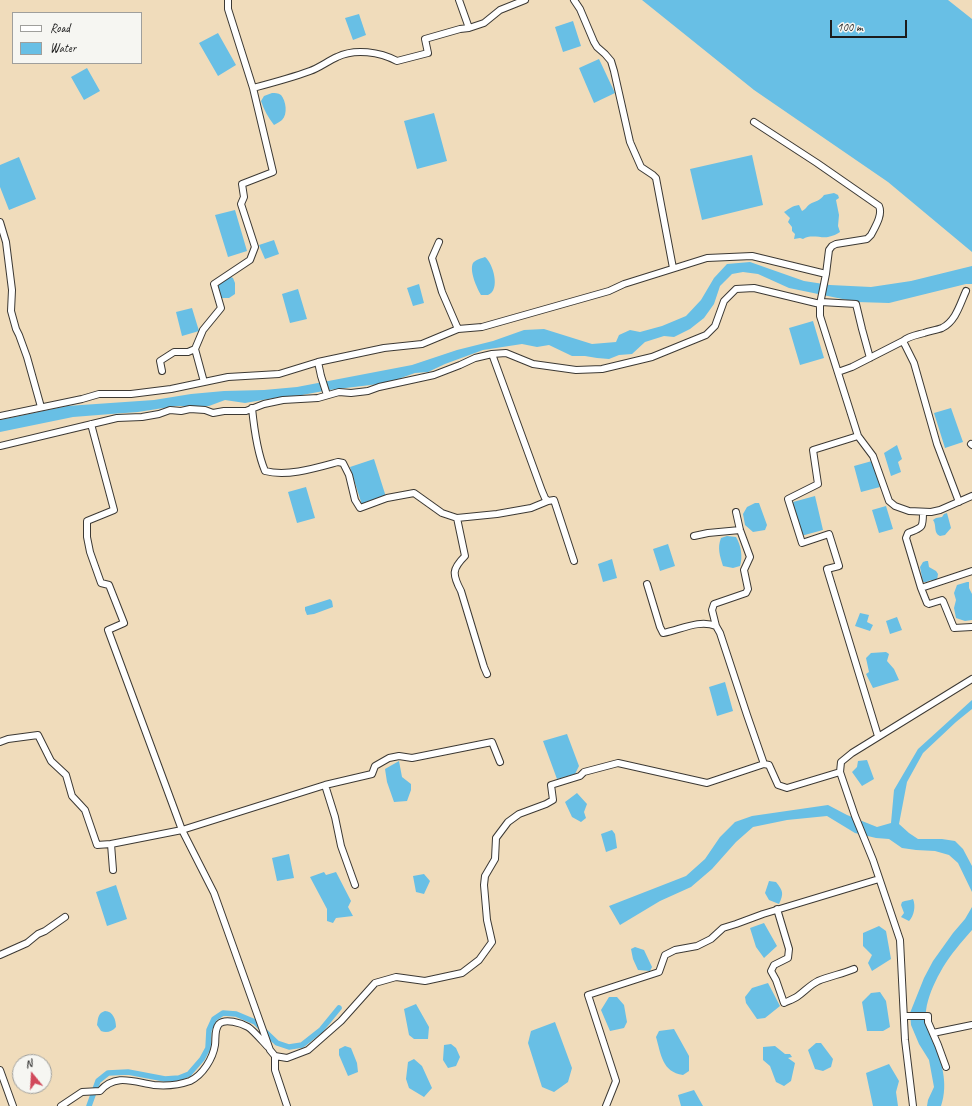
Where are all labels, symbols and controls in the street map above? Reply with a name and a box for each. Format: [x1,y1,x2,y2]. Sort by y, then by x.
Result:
legend [12,12,142,64]
scale bar [832,12,909,38]
text: 100 m [837,19,863,35]
text: Road [50,20,70,36]
text: Water [50,40,76,56]
north arrow [12,1054,52,1094]
text: N [23,1056,34,1071]

